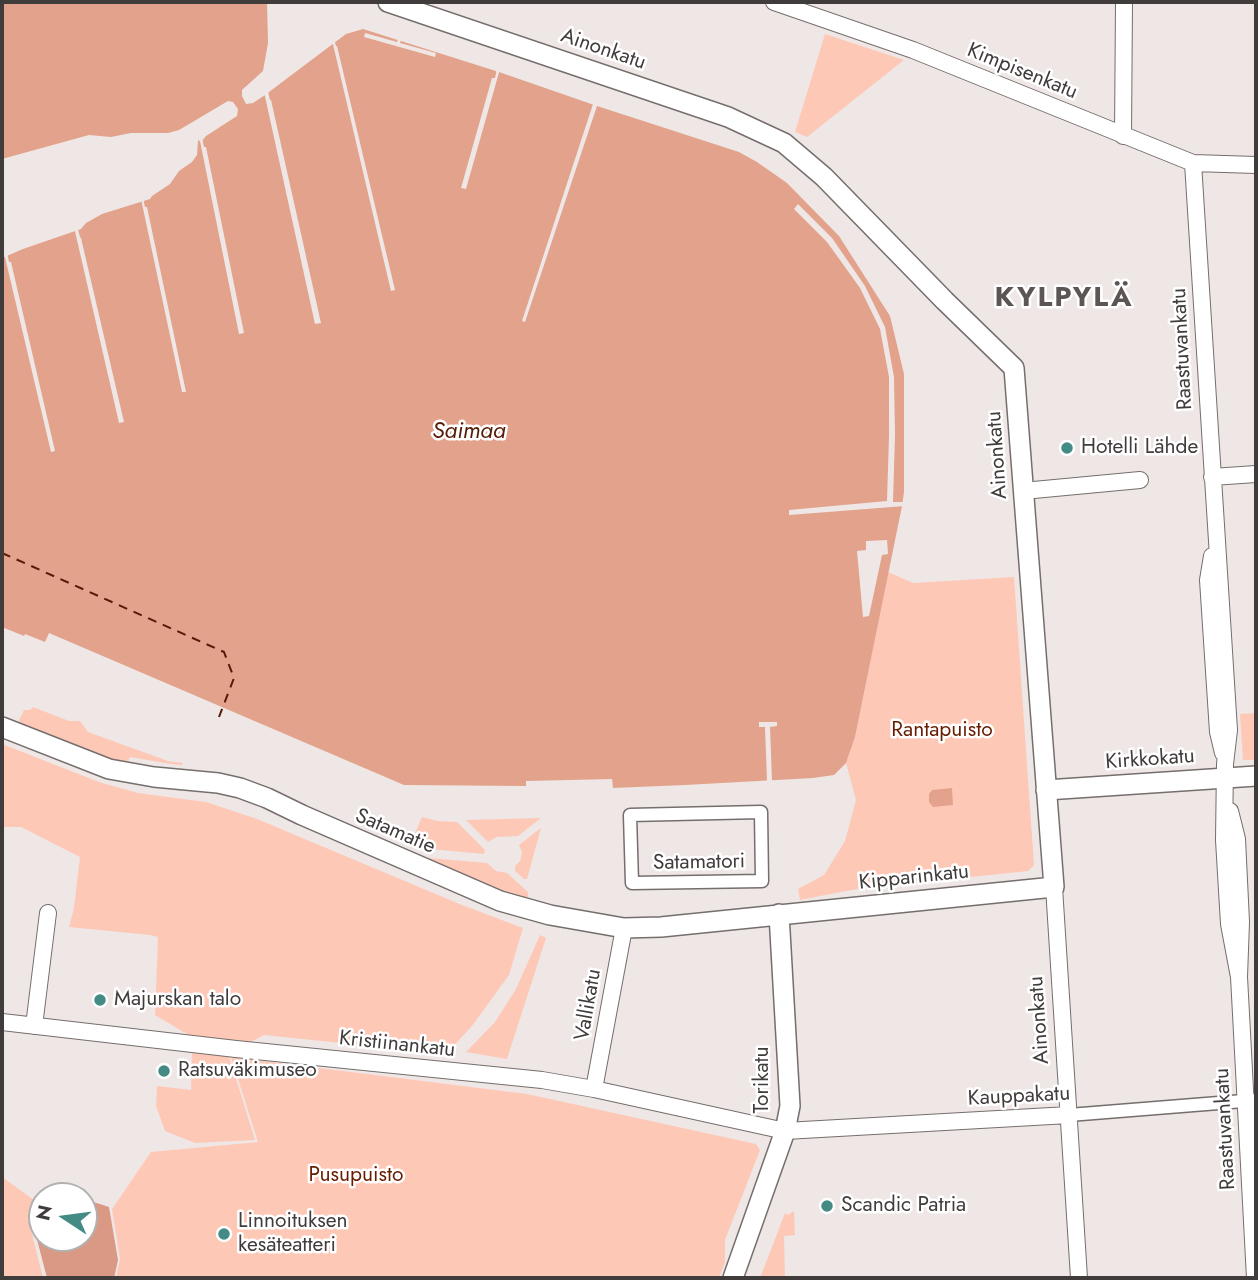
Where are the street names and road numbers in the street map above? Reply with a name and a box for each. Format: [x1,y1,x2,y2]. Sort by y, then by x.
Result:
street label: Ainonkatu [557,24,649,76]
street label: Kimpisenkatu [963,38,1081,106]
street label: Raastuvankatu [1167,287,1199,411]
street label: Ainonkatu [982,410,1014,500]
street label: Kirkkokatu [1104,744,1196,776]
street label: Satamatie [351,804,439,860]
street label: Satamatori [653,850,745,876]
street label: Kipparinkatu [858,860,970,896]
street label: Vallikatu [570,967,608,1043]
street label: Ainonkatu [1024,975,1056,1065]
street label: Kristiinankatu [338,1026,456,1064]
street label: Torikatu [750,1046,776,1114]
street label: Raastuvankatu [1210,1067,1242,1191]
street label: Kauppakatu [967,1082,1071,1112]

